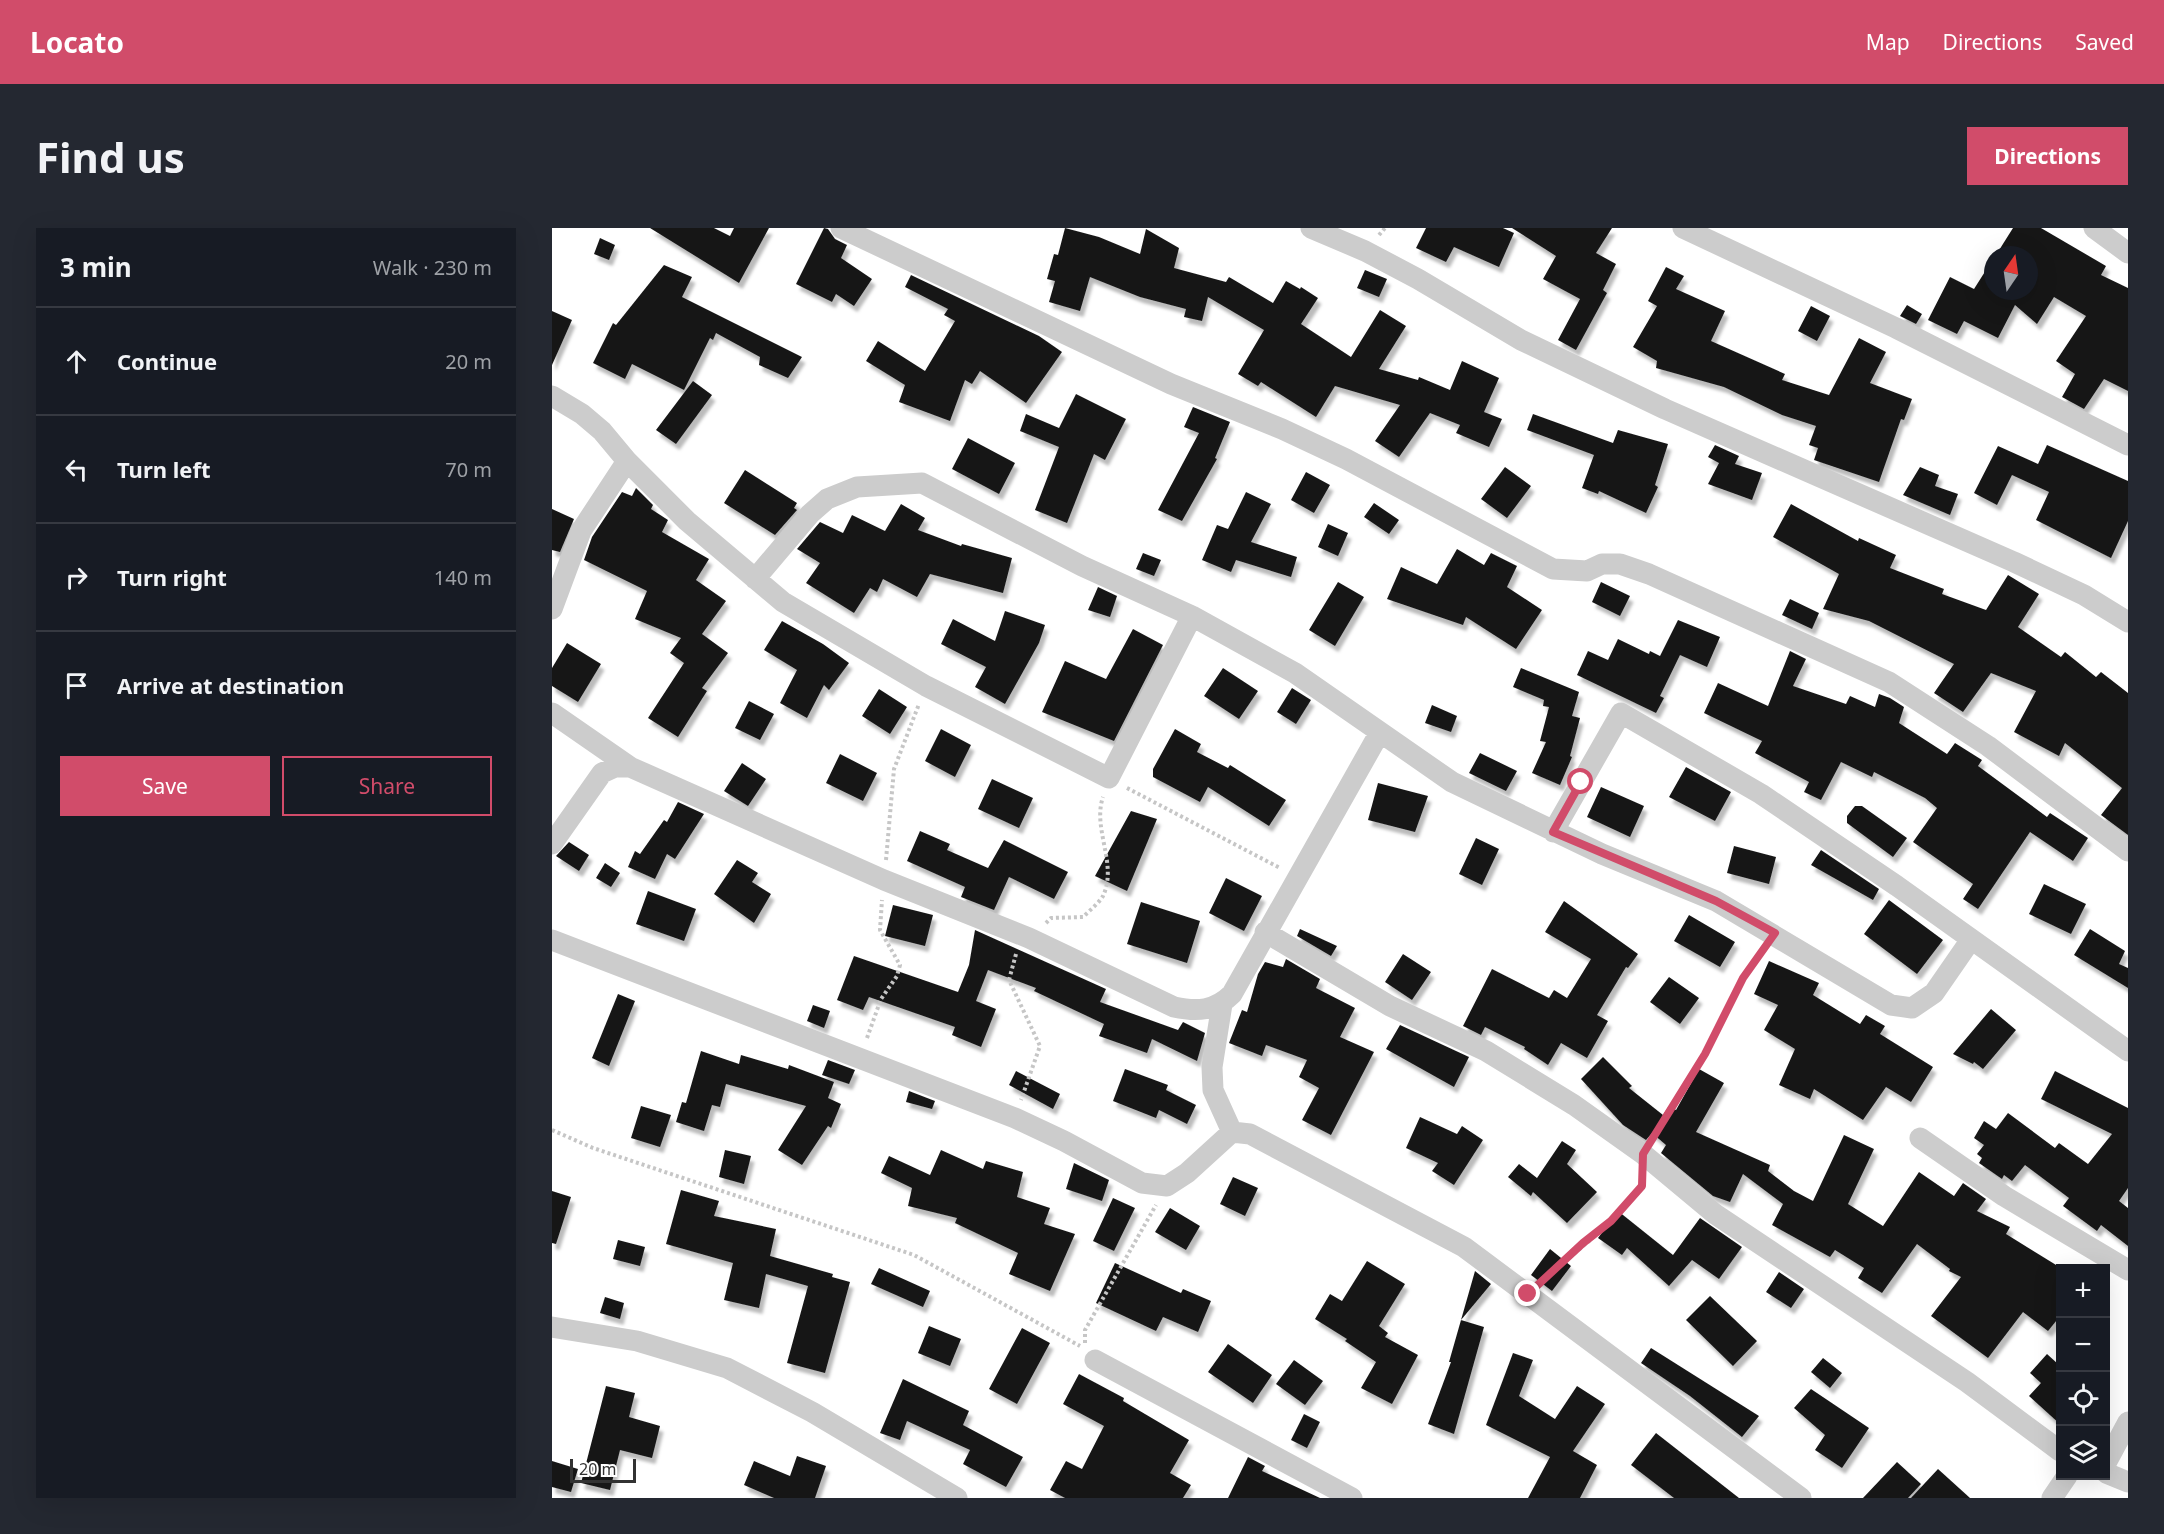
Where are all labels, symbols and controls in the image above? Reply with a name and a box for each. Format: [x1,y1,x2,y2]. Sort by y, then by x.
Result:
text: Locato [30,23,124,61]
text: Map [1866,28,1910,56]
text: Directions [1943,28,2042,56]
text: Saved [2075,28,2134,56]
button: Directions [1967,127,2128,185]
text: Find us [36,128,185,185]
north arrow [1984,246,2038,300]
text: 3 min [60,249,132,285]
text: Walk · 230 m [373,254,492,281]
icon: ahead [60,345,93,378]
text: Continue [117,346,217,376]
text: 20 m [445,348,492,375]
icon: left [60,453,93,486]
text: Turn left [117,454,211,484]
text: 70 m [445,456,492,483]
icon: right [60,561,93,594]
text: Turn right [117,562,227,592]
text: 140 m [434,564,492,591]
icon: arrive [60,669,93,702]
text: Arrive at destination [117,670,344,700]
button: Save [60,756,270,816]
button: Share [282,756,492,816]
route start [1567,768,1593,794]
map controls [2056,1264,2110,1480]
button: + [2056,1264,2110,1318]
route end [1514,1280,1540,1306]
button: − [2056,1318,2110,1372]
button: locate [2056,1372,2110,1426]
button: layers [2056,1426,2110,1480]
scale bar [570,1456,636,1484]
text: 20 m [579,1458,616,1480]

